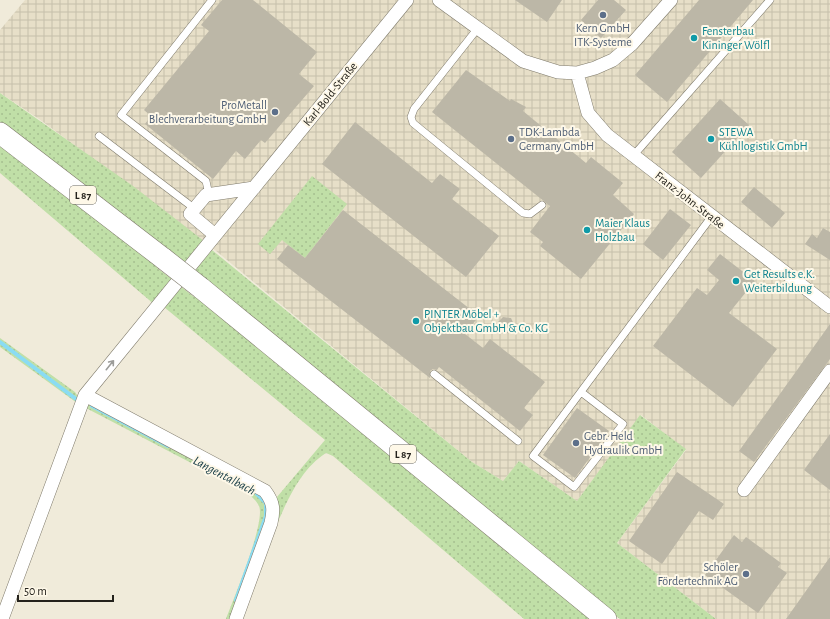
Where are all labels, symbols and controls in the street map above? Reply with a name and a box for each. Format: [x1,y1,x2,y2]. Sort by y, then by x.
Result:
marker: Kern GmbH ITK-Systeme [598,10,608,20]
place label: Kern GmbH ITK-Systeme [574,22,632,49]
place label: Fensterbau Kininger Wölfl [702,25,770,51]
marker: Fensterbau Kininger Wölfl [689,33,699,43]
street label: Karl-Bold-Straße [301,60,359,128]
place label: ProMetall Blechverarbeitung GmbH [149,99,267,125]
marker: ProMetall Blechverarbeitung GmbH [270,107,280,117]
place label: TDK-Lambda Germany GmbH [519,126,594,153]
place label: STEWA Kühllogistik GmbH [719,126,808,152]
marker: TDK-Lambda Germany GmbH [506,134,516,144]
marker: STEWA Kühllogistik GmbH [706,134,716,144]
street label: Franz-John-Straße [653,169,727,231]
road number: L 87 [70,186,96,204]
place label: Maier Klaus Holzbau [595,217,650,243]
marker: Maier Klaus Holzbau [582,225,592,235]
place label: Get Results e.K. Weiterbildung [744,268,815,294]
marker: Get Results e.K. Weiterbildung [731,276,741,286]
place label: PINTER Möbel + Objektbau GmbH & Co. KG [424,308,548,335]
marker: PINTER Möbel + Objektbau GmbH & Co. KG [411,316,421,326]
one-way arrow [105,360,114,371]
place label: Gebr. Held Hydraulik GmbH [584,430,662,457]
marker: Gebr. Held Hydraulik GmbH [571,438,581,448]
road number: L 87 [390,445,416,463]
water label: Langentalbach [191,454,257,498]
place label: Schöler Fördertechnik AG [658,561,738,587]
marker: Schöler Fördertechnik AG [741,569,751,579]
scale bar [18,577,113,603]
text: 50 m [24,585,47,597]

